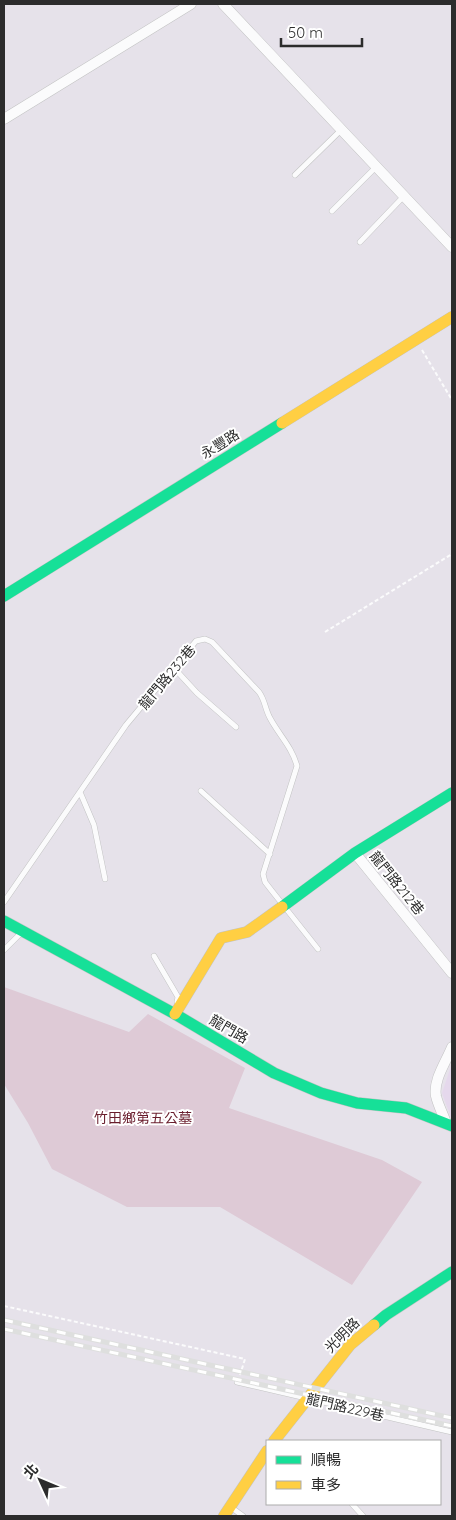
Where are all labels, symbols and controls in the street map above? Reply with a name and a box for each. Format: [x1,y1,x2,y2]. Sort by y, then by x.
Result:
scale bar [281,15,362,47]
text: 50 m [288,23,323,42]
street label: 永豐路 [197,425,243,463]
street label: 龍門路232巷 [135,641,199,713]
street label: 龍門路212巷 [366,848,428,918]
street label: 龍門路 [206,1011,252,1047]
park label: 竹田鄉第五公墓 [94,1109,192,1127]
street label: 光明路 [321,1314,363,1356]
street label: 龍門路229巷 [304,1389,386,1425]
legend [266,1440,441,1505]
text: 順暢 [311,1450,341,1469]
north arrow [15,1455,65,1505]
text: 北 [19,1460,42,1482]
text: 車多 [311,1475,341,1494]

